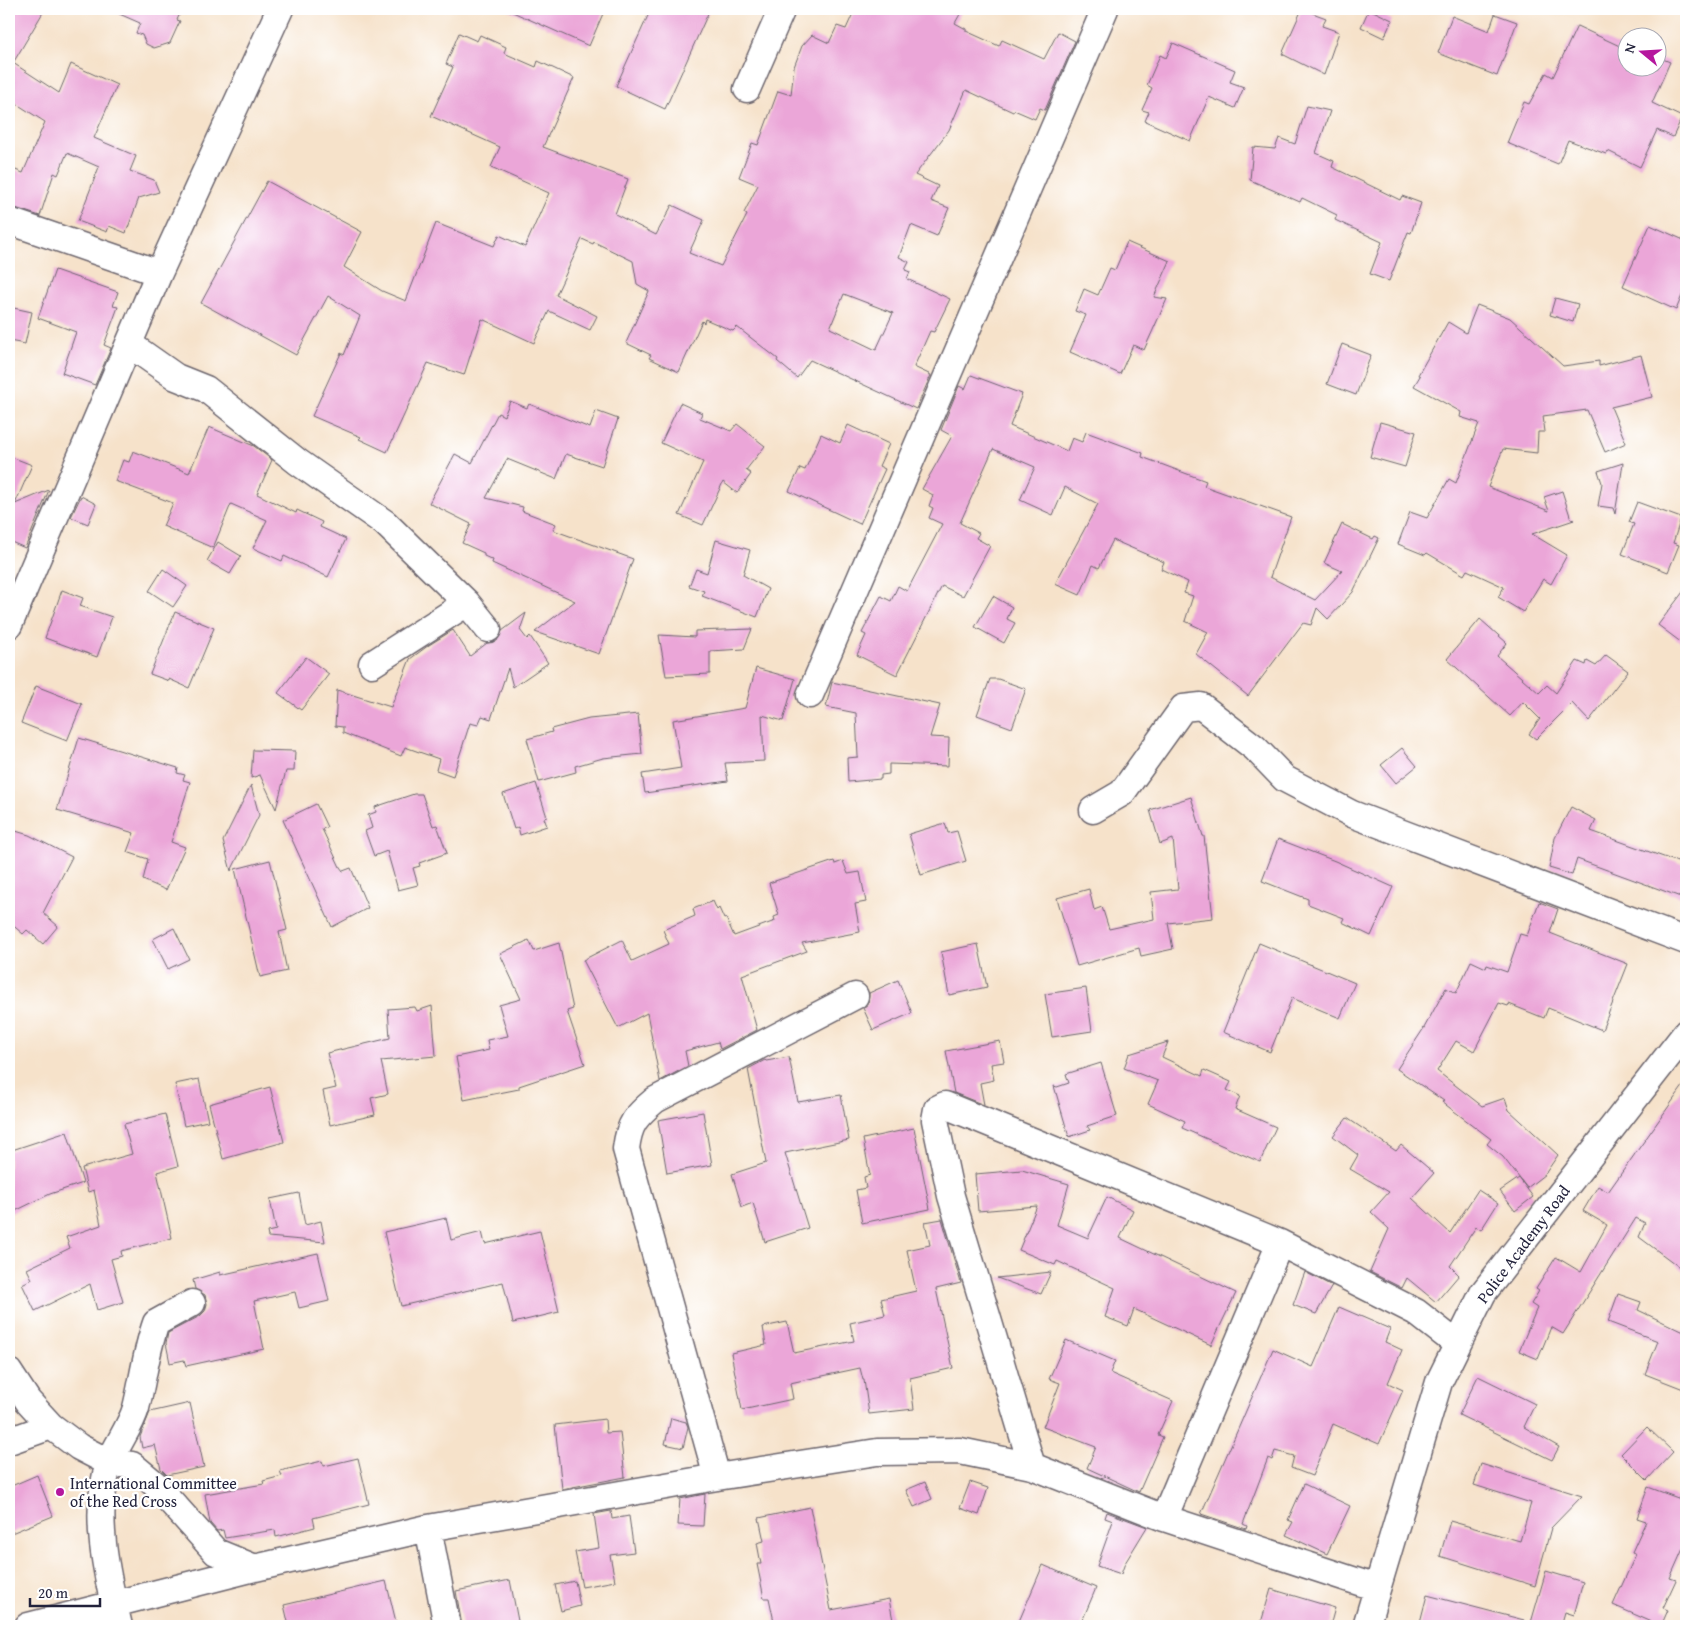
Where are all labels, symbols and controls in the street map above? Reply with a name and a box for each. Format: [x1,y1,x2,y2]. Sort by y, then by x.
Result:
north arrow [1618,28,1668,78]
text: N [1619,40,1641,56]
street label: Police Academy Road [1471,1180,1576,1308]
place label: International Committee of the Red Cross [70,1471,237,1513]
marker: International Committee of the Red Cross [54,1486,66,1498]
scale bar [30,1575,100,1607]
text: 20 m [38,1582,69,1603]

